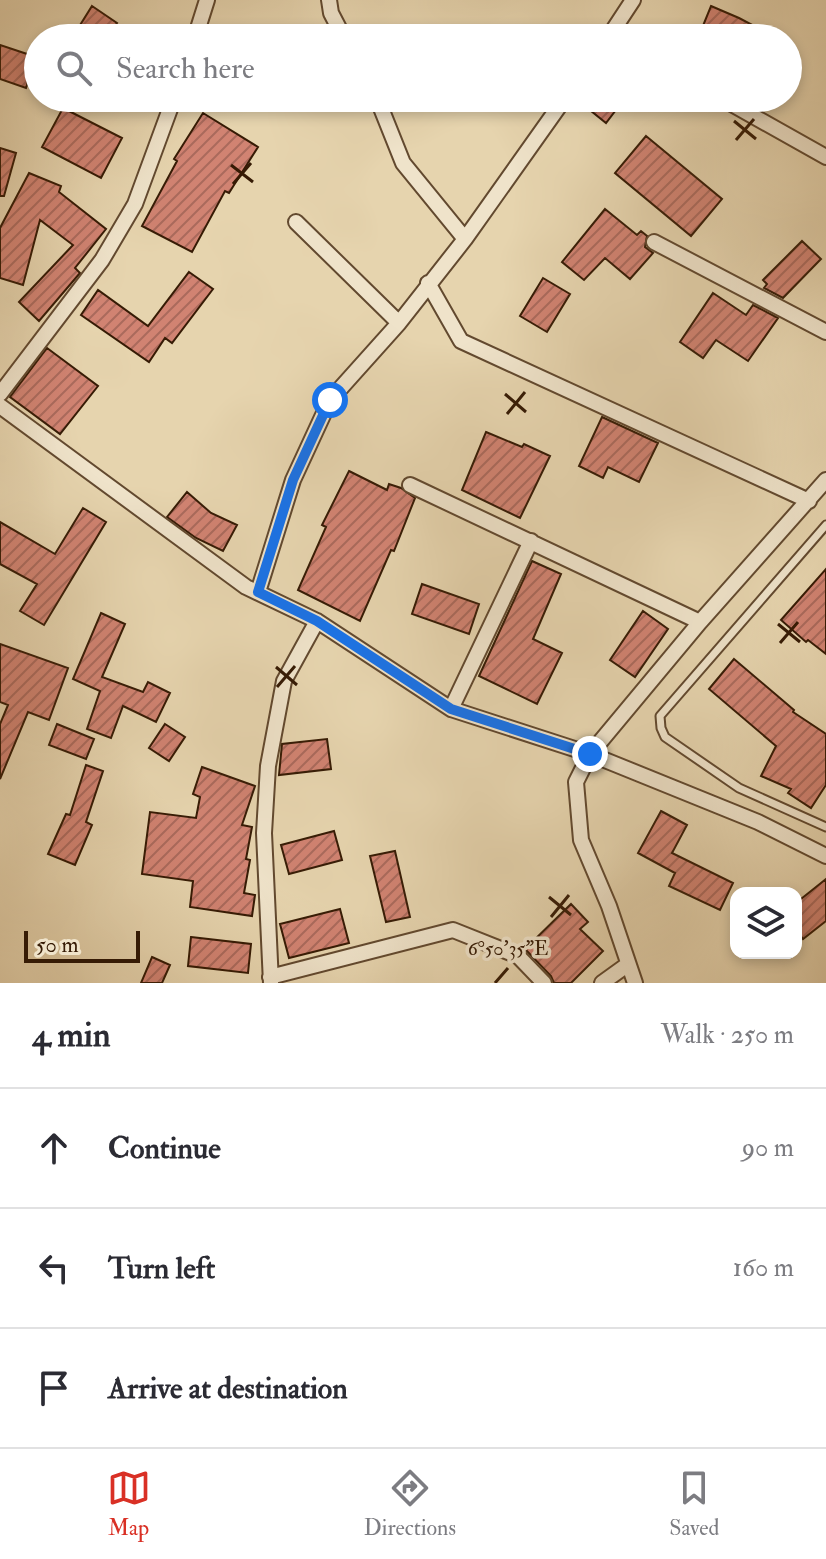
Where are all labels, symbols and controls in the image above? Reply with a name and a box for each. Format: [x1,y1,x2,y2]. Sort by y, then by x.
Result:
search box [24,24,802,112]
icon: search [52,46,96,90]
text: Search here [116,50,255,87]
route start [312,382,348,418]
route end [572,736,608,772]
map controls [730,887,802,959]
button: layers [730,887,802,959]
scale bar [24,927,140,963]
text: 50 m [36,931,78,959]
text: 6°50'35"E [468,936,548,961]
text: 4 min [32,1014,110,1057]
text: Walk · 250 m [661,1019,794,1051]
icon: ahead [32,1126,76,1170]
text: Continue [108,1130,221,1167]
text: 90 m [742,1132,794,1164]
icon: left [32,1246,76,1290]
text: Turn left [108,1250,215,1287]
text: 160 m [733,1252,794,1284]
icon: arrive [32,1366,76,1410]
text: Arrive at destination [108,1370,348,1407]
tab: Map [107,1466,151,1542]
tab: Directions [364,1466,456,1542]
tab: Saved [669,1466,719,1542]

